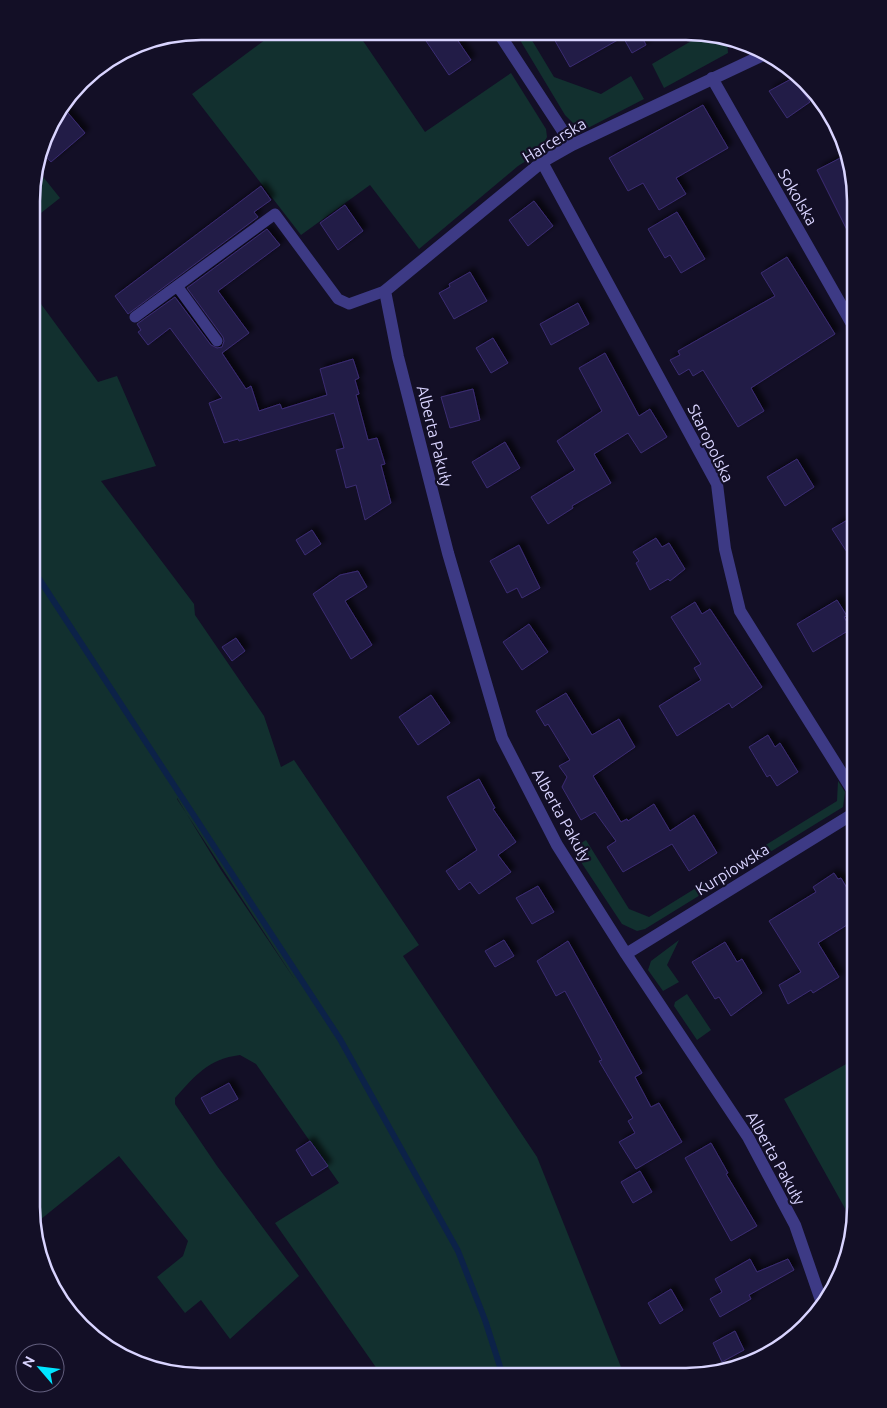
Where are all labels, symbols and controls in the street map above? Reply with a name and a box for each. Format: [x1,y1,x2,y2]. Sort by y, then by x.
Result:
street label: Harcerska [519,114,589,166]
street label: Sokolska [775,166,821,228]
street label: Alberta Pakuły [414,383,456,489]
street label: Staropolska [684,401,738,485]
street label: Alberta Pakuły [529,765,595,865]
street label: Kurpiowska [692,839,772,899]
street label: Alberta Pakuły [743,1108,809,1208]
north arrow [15,1343,65,1393]
text: N [19,1354,38,1370]

